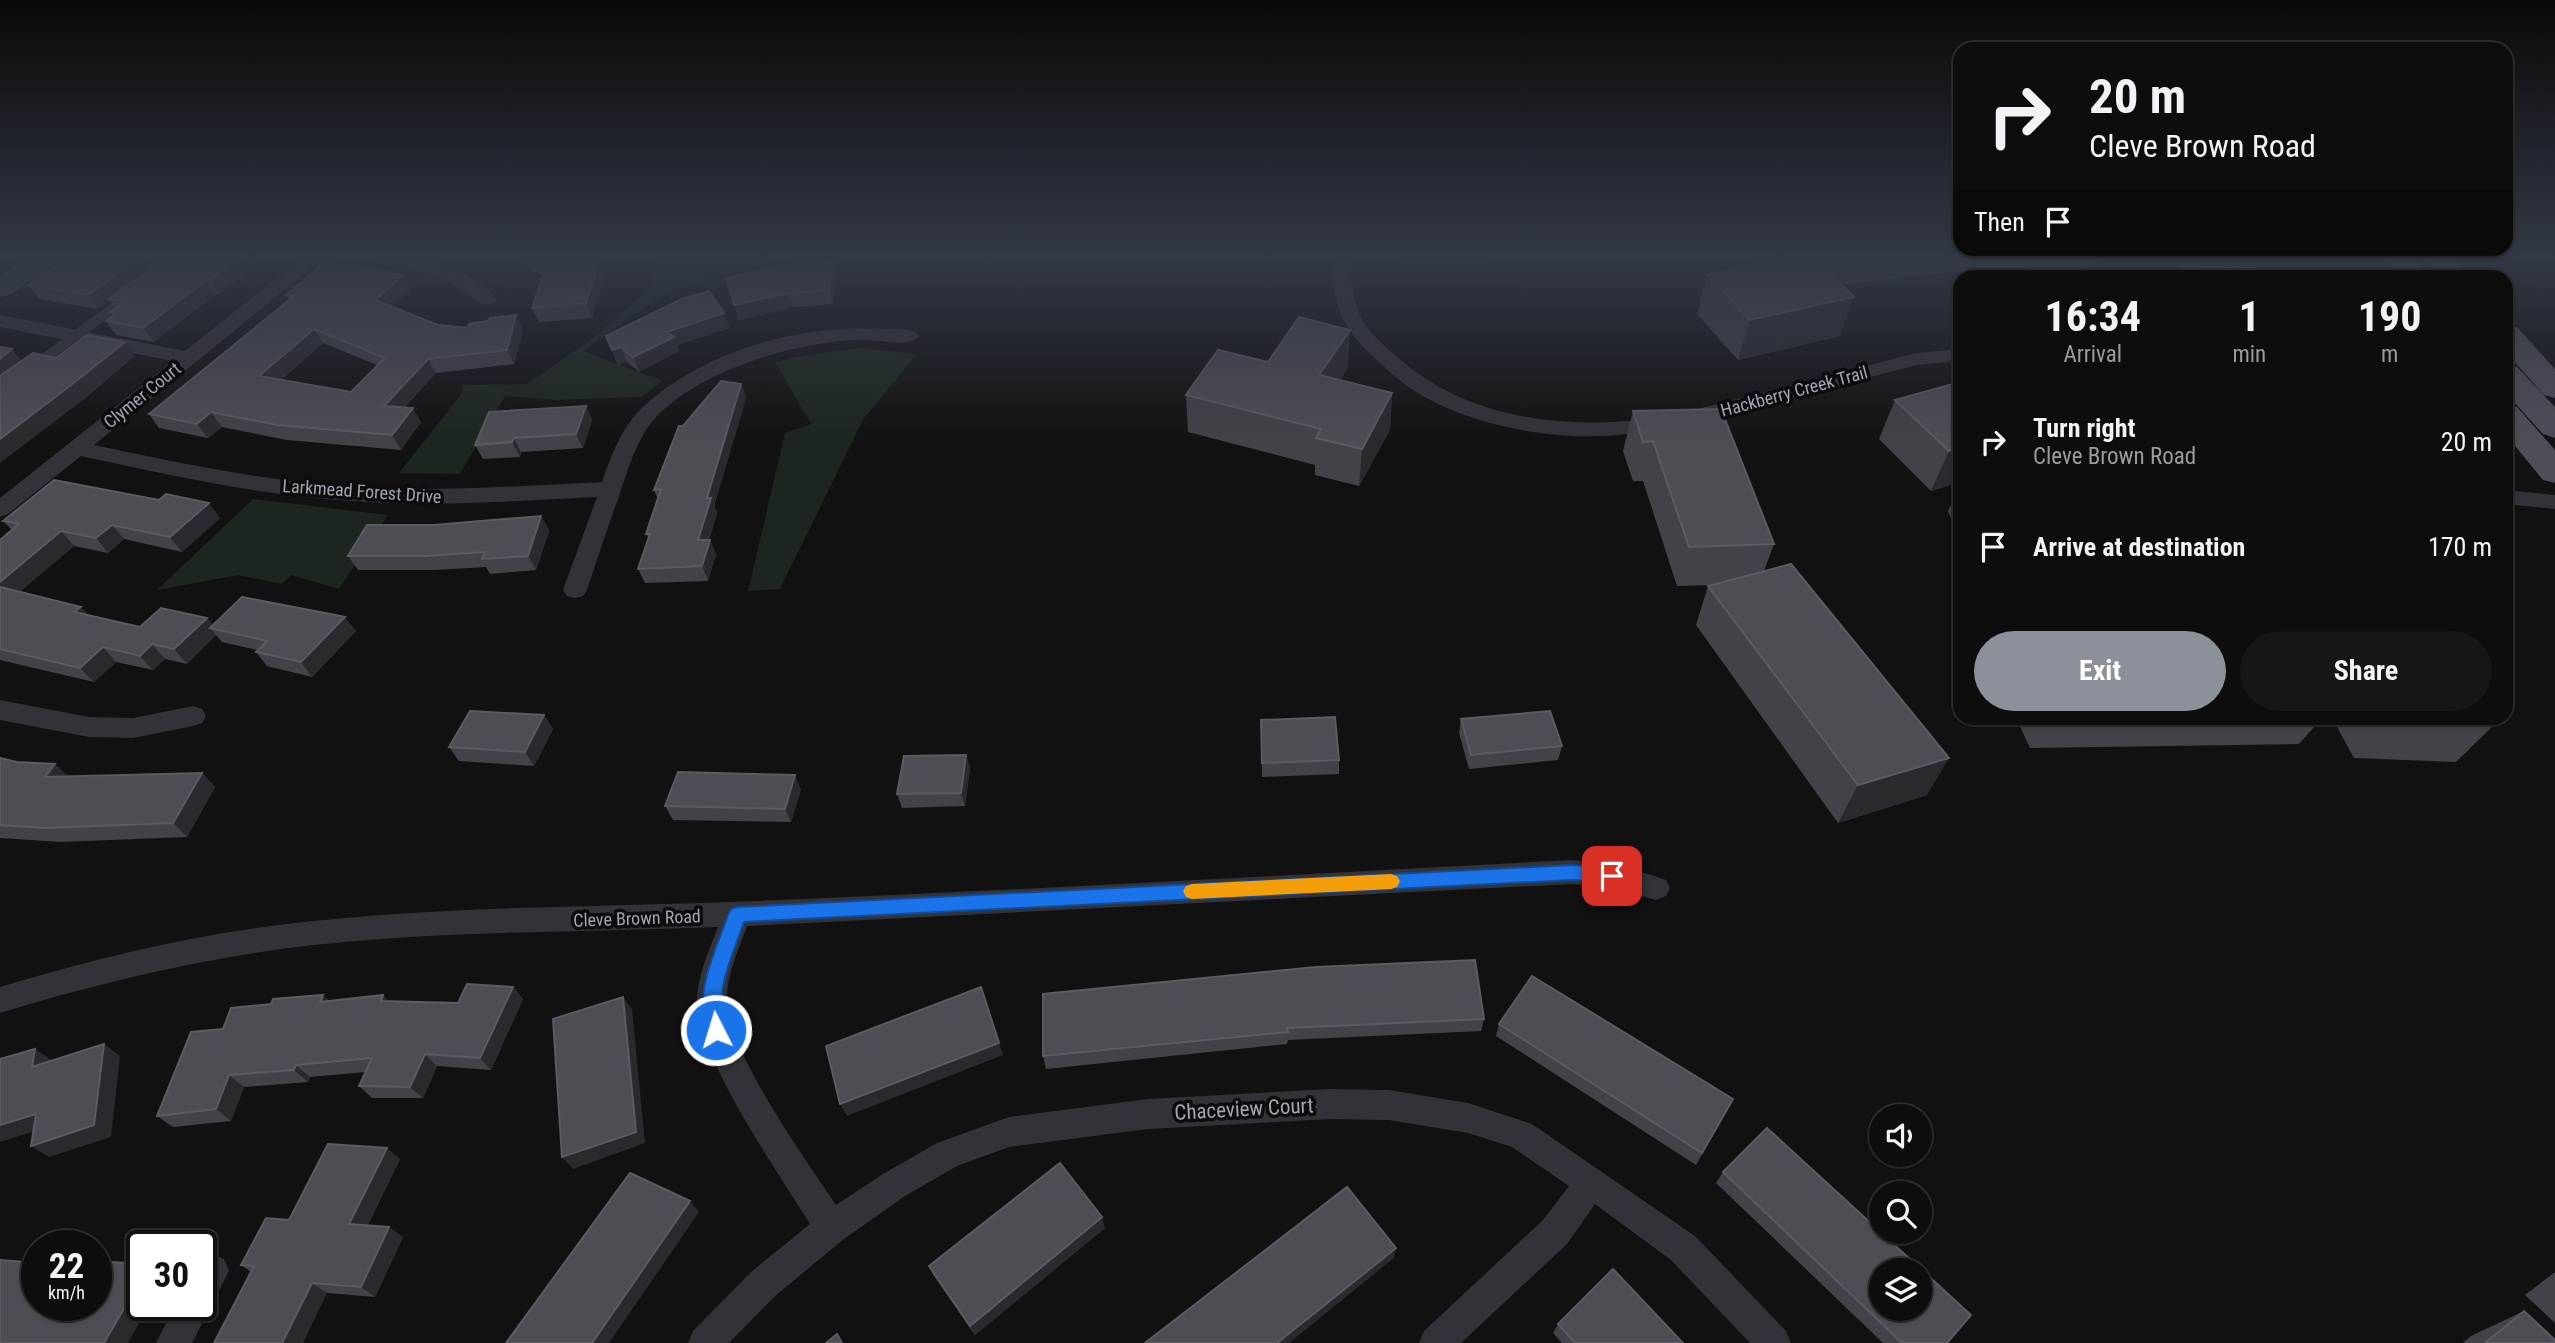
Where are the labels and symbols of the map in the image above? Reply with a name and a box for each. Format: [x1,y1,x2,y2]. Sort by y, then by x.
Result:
street label: Clymer Court [99,358,185,432]
street label: Hackberry Creek Trail [1718,361,1870,421]
street label: Larkmead Forest Drive [282,475,442,507]
pin [1582,846,1642,906]
street label: Cleve Brown Road [573,905,701,931]
position arrow [679,993,753,1067]
street label: Chaceview Court [1174,1093,1314,1125]
speed limit sign: 30 [126,1230,217,1321]

